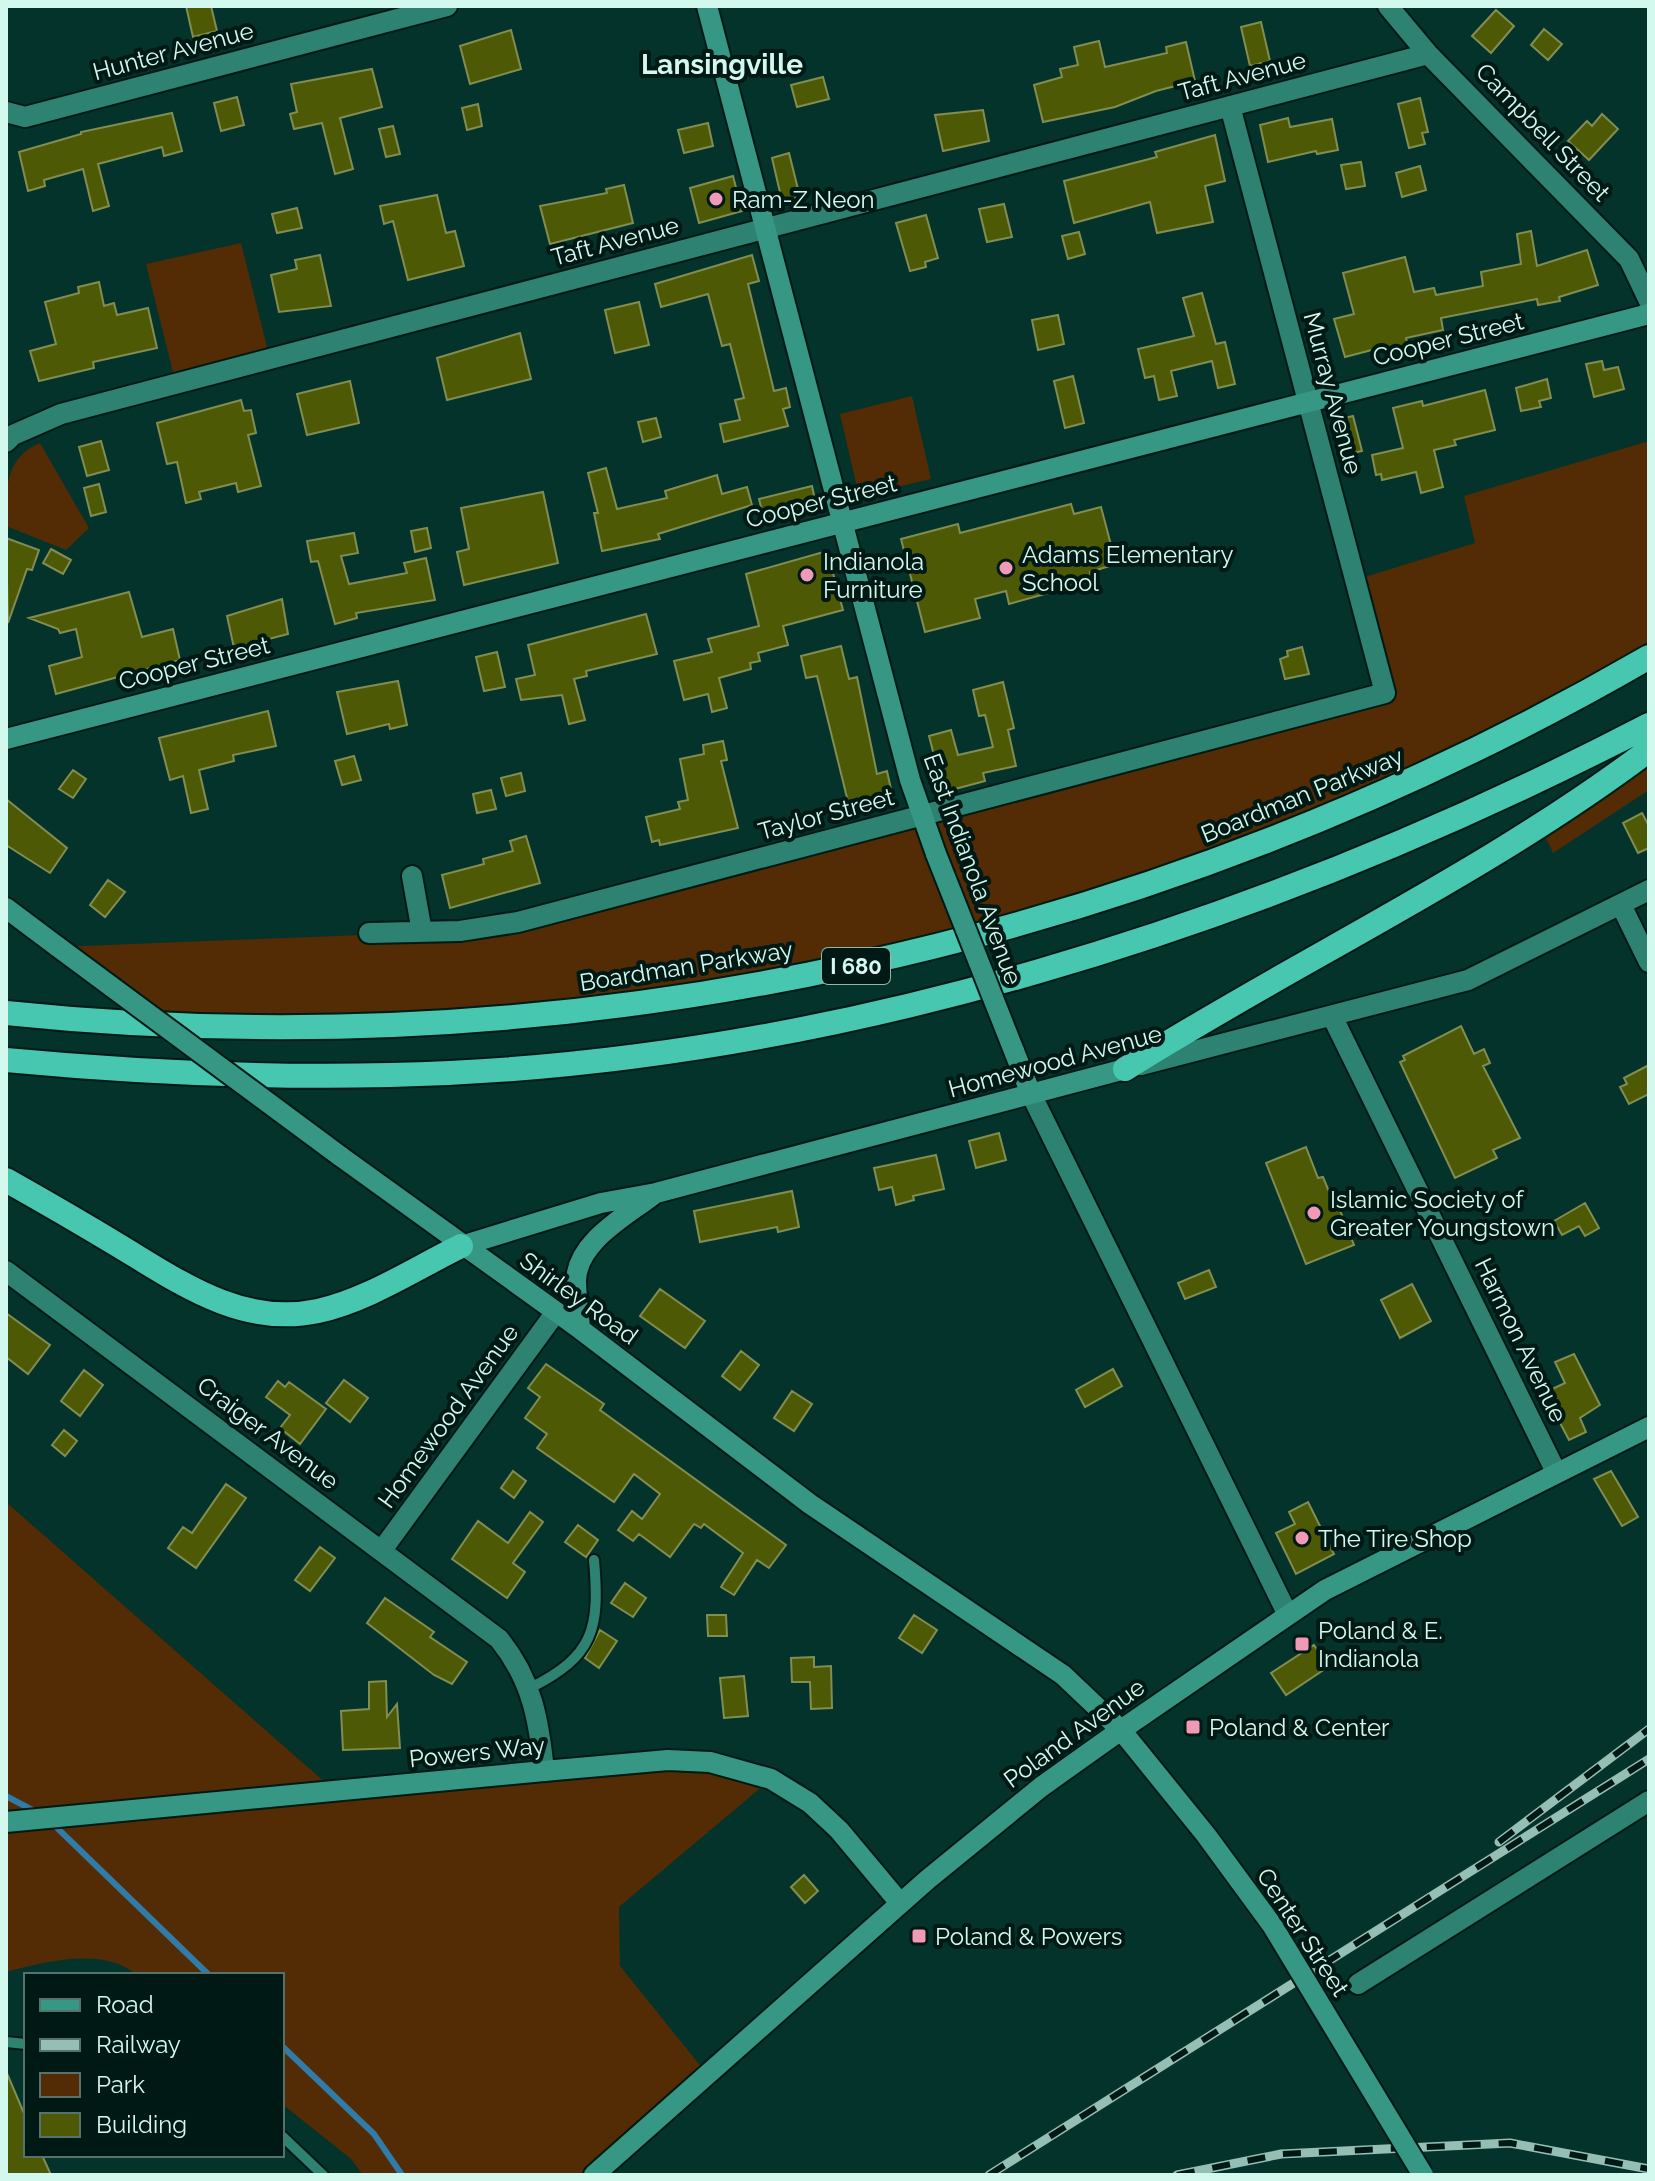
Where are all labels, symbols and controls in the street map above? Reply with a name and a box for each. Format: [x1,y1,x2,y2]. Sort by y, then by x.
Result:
street label: Hunter Avenue [89,16,257,86]
street label: Taft Avenue [1175,45,1309,107]
district label: Lansingville [641,48,803,81]
street label: Campbell Street [1470,57,1616,207]
place label: Ram-Z Neon [732,185,875,214]
marker: Ram-Z Neon [707,190,725,208]
street label: Taft Avenue [548,210,682,272]
street label: Cooper Street [1370,306,1526,372]
street label: Murray Avenue [1297,309,1369,477]
street label: Cooper Street [743,468,899,534]
place label: Adams Elementary School [1022,540,1233,597]
place label: Indianola Furniture [823,547,924,604]
marker: Adams Elementary School [997,559,1015,577]
marker: Indianola Furniture [798,566,816,584]
street label: Cooper Street [116,630,272,696]
street label: Boardman Parkway [1197,741,1407,849]
street label: East Indianola Avenue [918,749,1028,989]
street label: Taylor Street [755,782,897,846]
street label: Boardman Parkway [577,935,795,997]
road number: I 680 [822,948,890,984]
street label: Homewood Avenue [945,1019,1165,1103]
place label: Islamic Society of Greater Youngstown [1330,1185,1555,1242]
marker: Islamic Society of Greater Youngstown [1305,1204,1323,1222]
street label: Shirley Road [514,1246,644,1350]
street label: Harmon Avenue [1469,1253,1573,1427]
street label: Homewood Avenue [372,1319,524,1513]
street label: Craiger Avenue [192,1370,344,1496]
place label: The Tire Shop [1318,1524,1472,1553]
marker: The Tire Shop [1293,1529,1311,1547]
place label: Poland & E. Indianola [1318,1616,1443,1673]
marker: Poland & E. Indianola [1293,1635,1311,1653]
street label: Poland Avenue [998,1672,1150,1794]
place label: Poland & Center [1209,1713,1390,1742]
marker: Poland & Center [1184,1718,1202,1736]
street label: Powers Way [408,1730,546,1774]
street label: Center Street [1251,1863,1355,2001]
place label: Poland & Powers [935,1922,1122,1951]
marker: Poland & Powers [910,1927,928,1945]
legend [24,1973,284,2157]
text: Road [96,1990,154,2019]
text: Railway [96,2030,181,2059]
text: Park [96,2070,145,2099]
text: Building [96,2110,187,2139]

